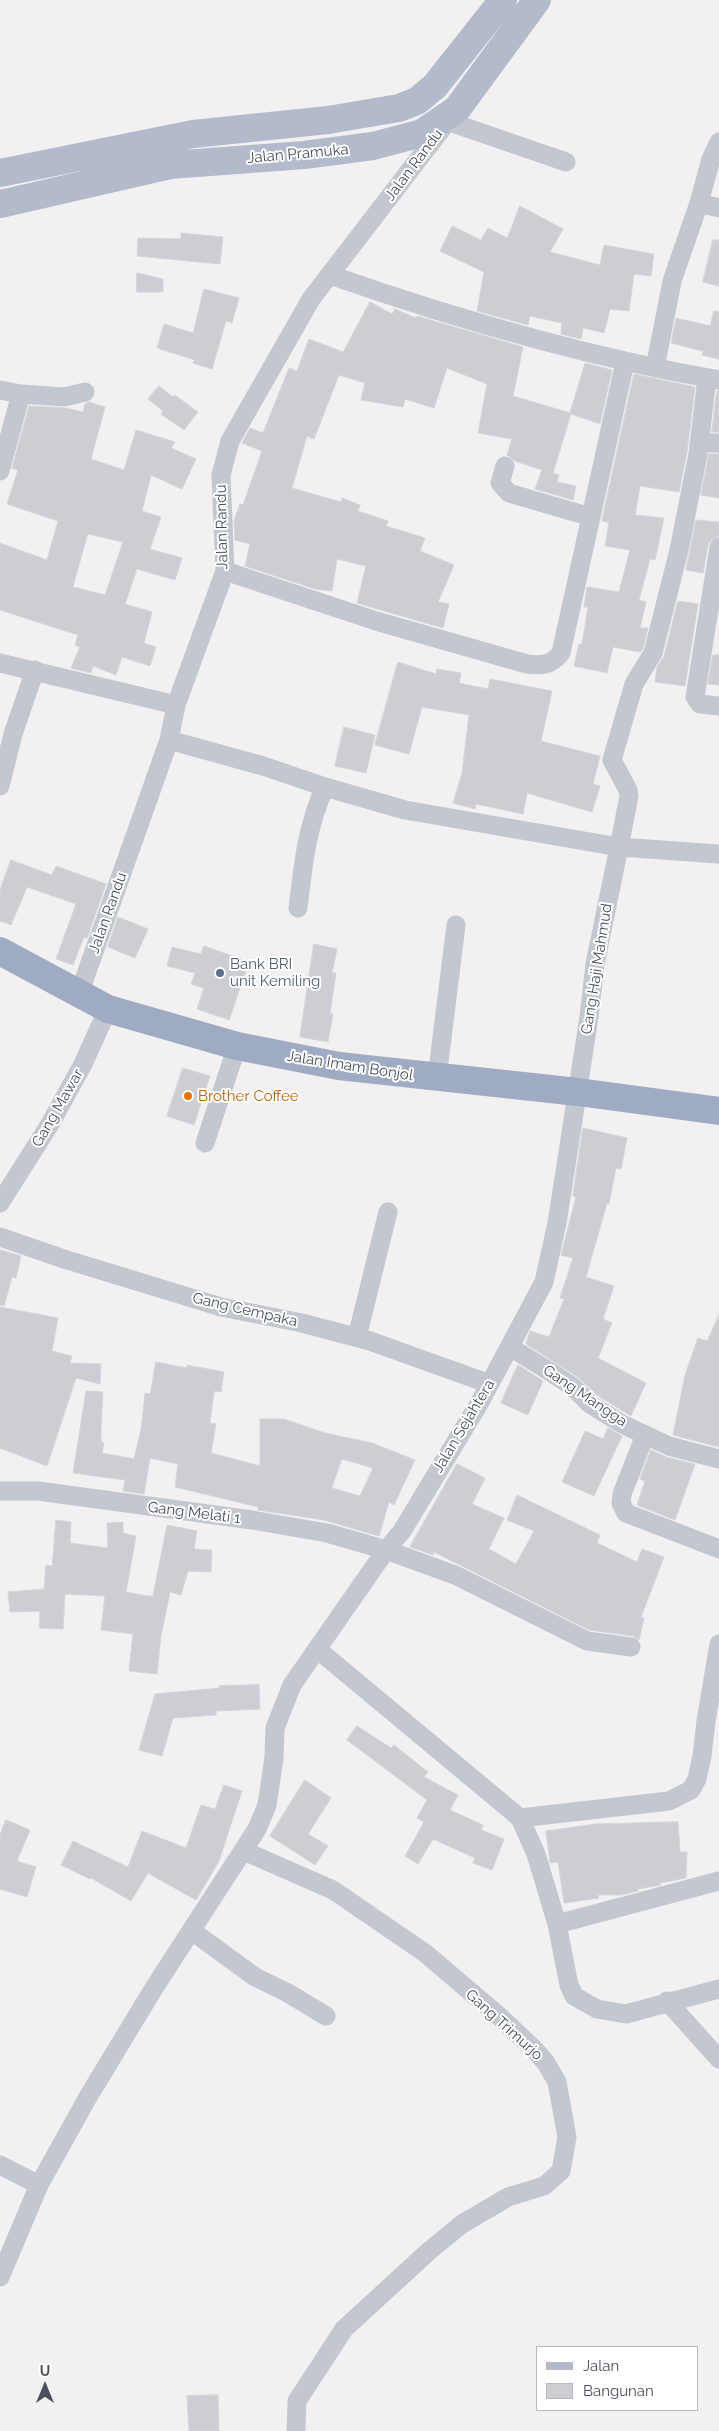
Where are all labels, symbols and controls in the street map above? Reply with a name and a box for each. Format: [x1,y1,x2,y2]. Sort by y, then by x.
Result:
street label: Jalan Randu [381,126,447,204]
street label: Jalan Pramuka [247,141,349,167]
street label: Jalan Randu [212,484,232,570]
street label: Jalan Randu [85,870,131,956]
street label: Gang Haji Mahmud [578,902,616,1036]
place label: Bank BRI unit Kemiling [230,955,320,990]
marker: Bank BRI unit Kemiling [214,967,226,979]
street label: Jalan Imam Bonjol [286,1047,414,1085]
street label: Gang Mawar [28,1066,88,1150]
place label: Brother Coffee [198,1087,299,1105]
marker: Brother Coffee [182,1090,194,1102]
street label: Gang Cempaka [191,1289,299,1331]
street label: Gang Mangga [540,1361,630,1431]
street label: Jalan Sejahtera [429,1376,499,1476]
street label: Gang Melati 1 [147,1498,241,1528]
street label: Gang Trimurjo [462,1986,546,2064]
legend [536,2346,699,2411]
text: Jalan [583,2357,619,2375]
north arrow [20,2361,70,2411]
text: U [40,2363,50,2379]
text: Bangunan [583,2382,654,2400]

